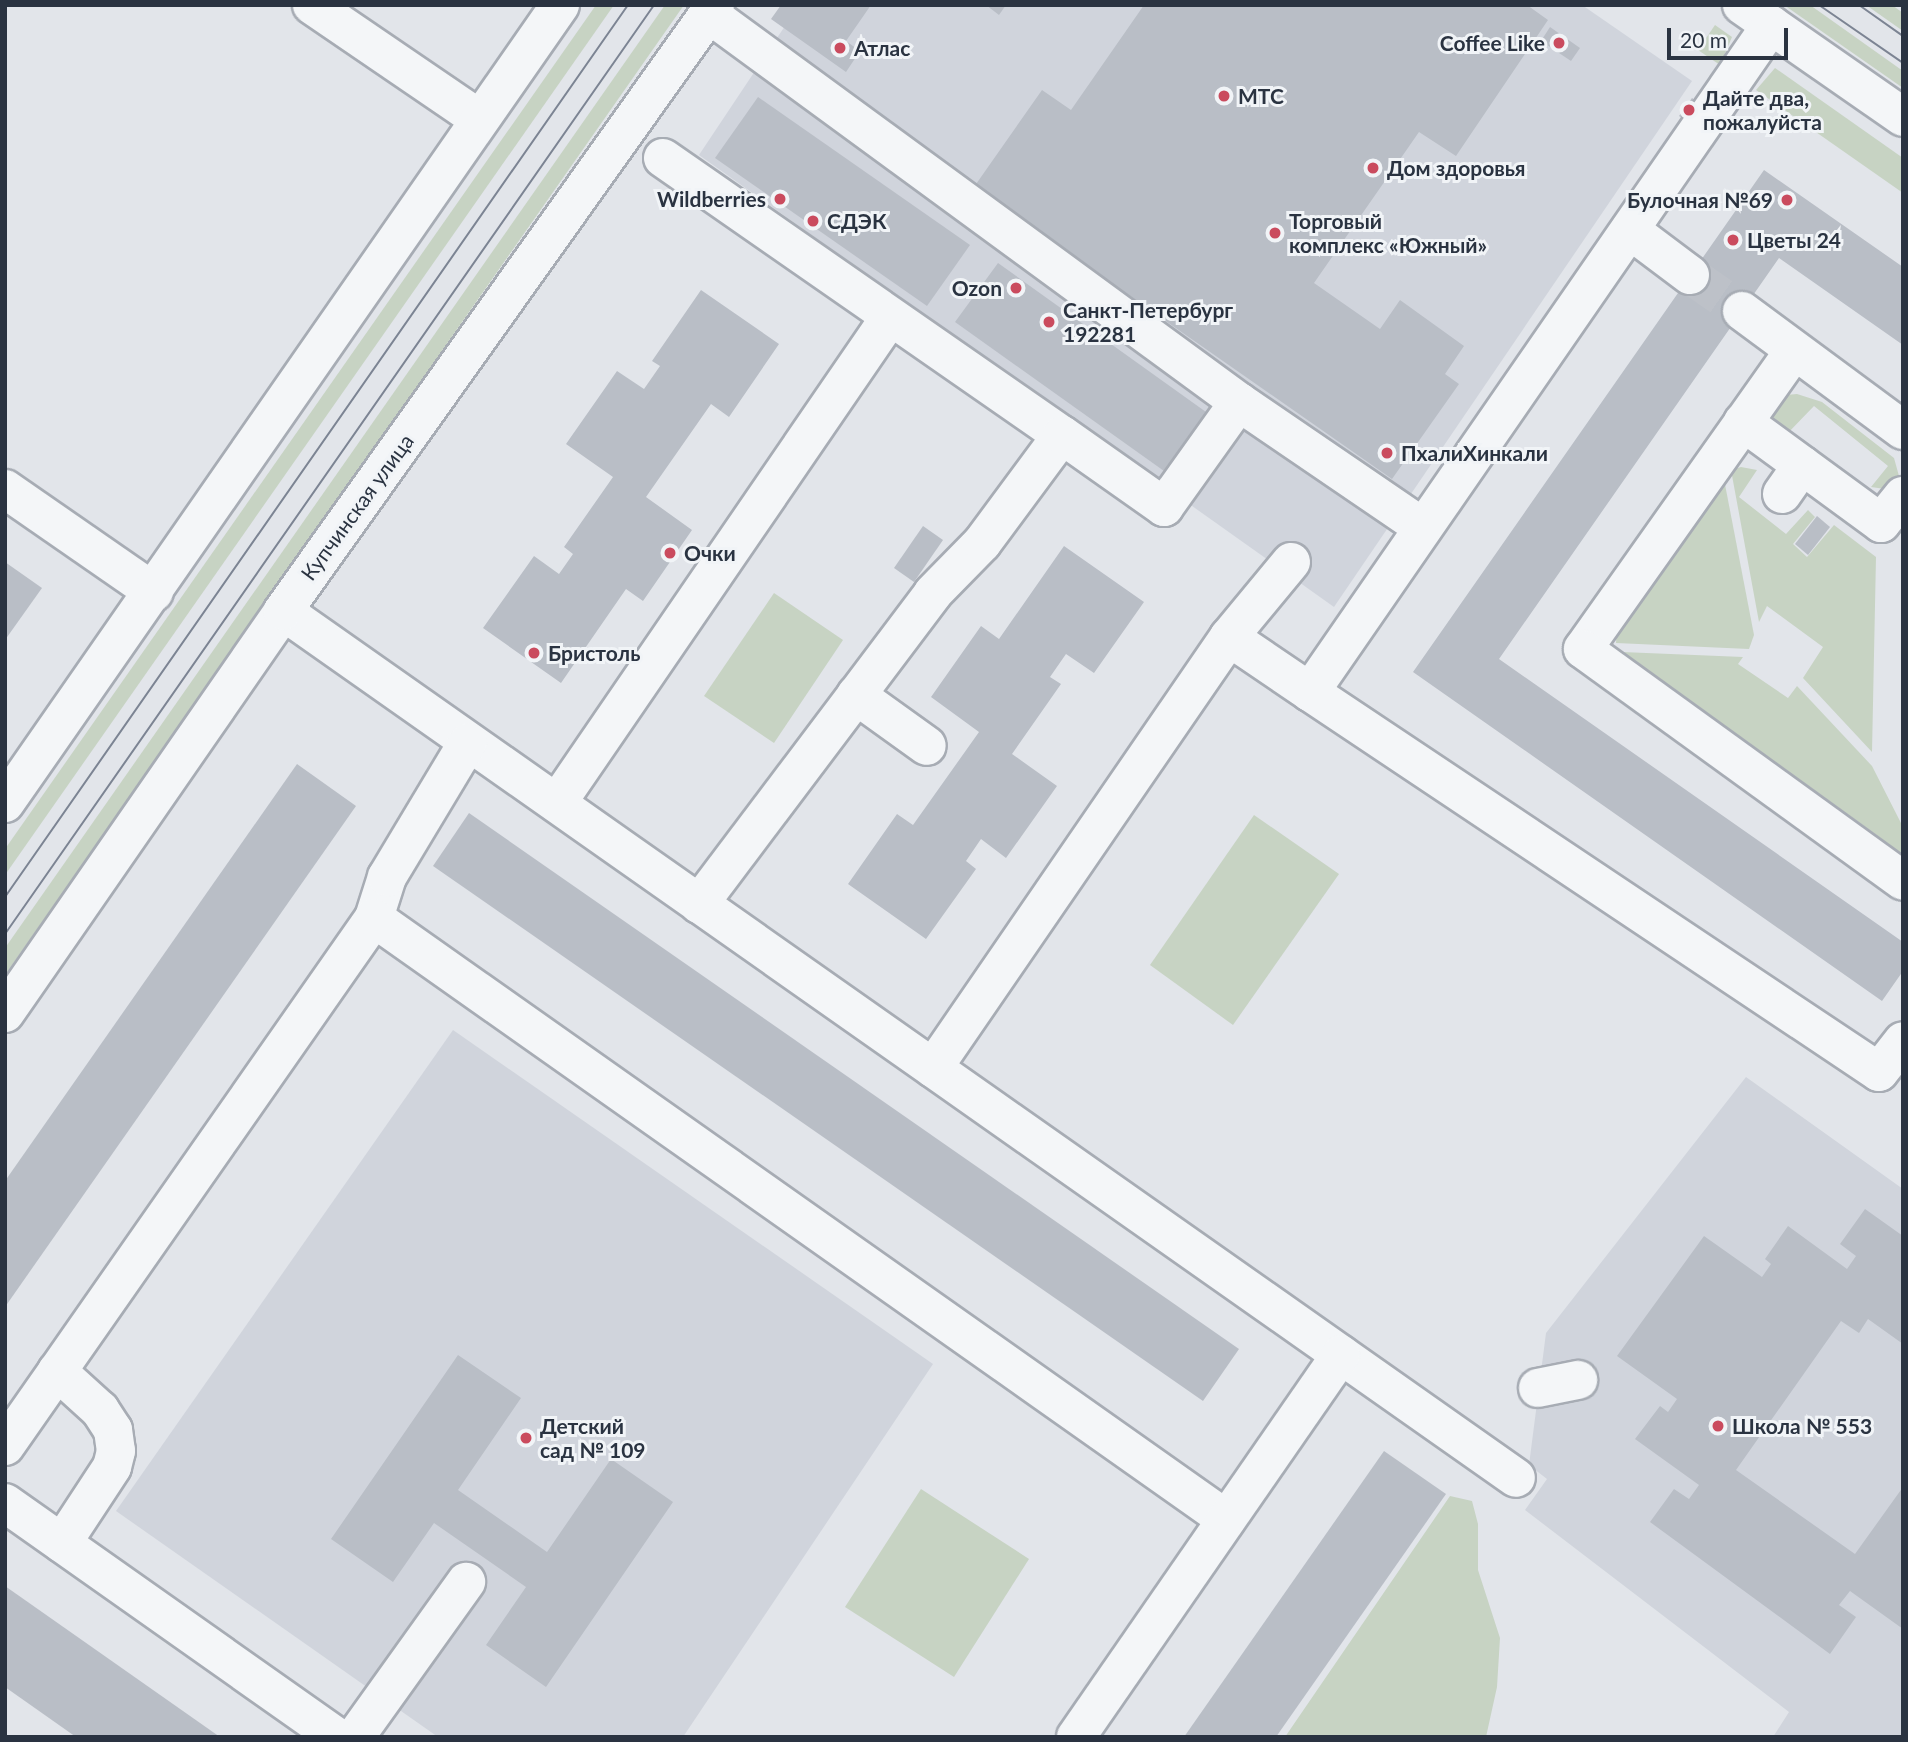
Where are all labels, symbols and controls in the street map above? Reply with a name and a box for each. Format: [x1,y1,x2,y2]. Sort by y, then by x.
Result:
scale bar [1670,14,1791,58]
text: 20 m [1680,27,1727,52]
place label: Coffee Like [1440,30,1545,56]
place label: Атлас [854,35,910,61]
marker: Coffee Like [1551,35,1567,51]
marker: Атлас [832,40,848,56]
place label: МТС [1238,83,1284,109]
place label: Дайте два, пожалуйста [1703,85,1822,135]
marker: МТС [1216,88,1232,104]
marker: Дайте два, пожалуйста [1681,102,1697,118]
place label: Дом здоровья [1387,155,1526,181]
marker: Дом здоровья [1365,160,1381,176]
place label: Wildberries [657,186,766,212]
place label: Булочная №69 [1627,187,1773,213]
marker: Wildberries [772,191,788,207]
marker: Булочная №69 [1779,192,1795,208]
place label: СДЭК [827,208,887,234]
place label: Торговый комплекс «Южный» [1289,208,1487,258]
marker: СДЭК [805,213,821,229]
marker: Торговый комплекс «Южный» [1267,225,1283,241]
place label: Цветы 24 [1747,227,1841,253]
marker: Цветы 24 [1725,232,1741,248]
place label: Ozon [952,275,1002,301]
marker: Ozon [1008,280,1024,296]
place label: Санкт-Петербург 192281 [1063,297,1233,347]
marker: Санкт-Петербург 192281 [1041,314,1057,330]
street label: Купчинская улица [295,429,419,585]
place label: ПхалиХинкали [1401,440,1548,466]
marker: ПхалиХинкали [1379,445,1395,461]
place label: Очки [684,540,736,566]
marker: Очки [662,545,678,561]
place label: Бристоль [548,640,640,666]
marker: Бристоль [526,645,542,661]
place label: Детский сад № 109 [540,1413,646,1463]
place label: Школа № 553 [1732,1413,1872,1439]
marker: Школа № 553 [1710,1418,1726,1434]
marker: Детский сад № 109 [518,1430,534,1446]

